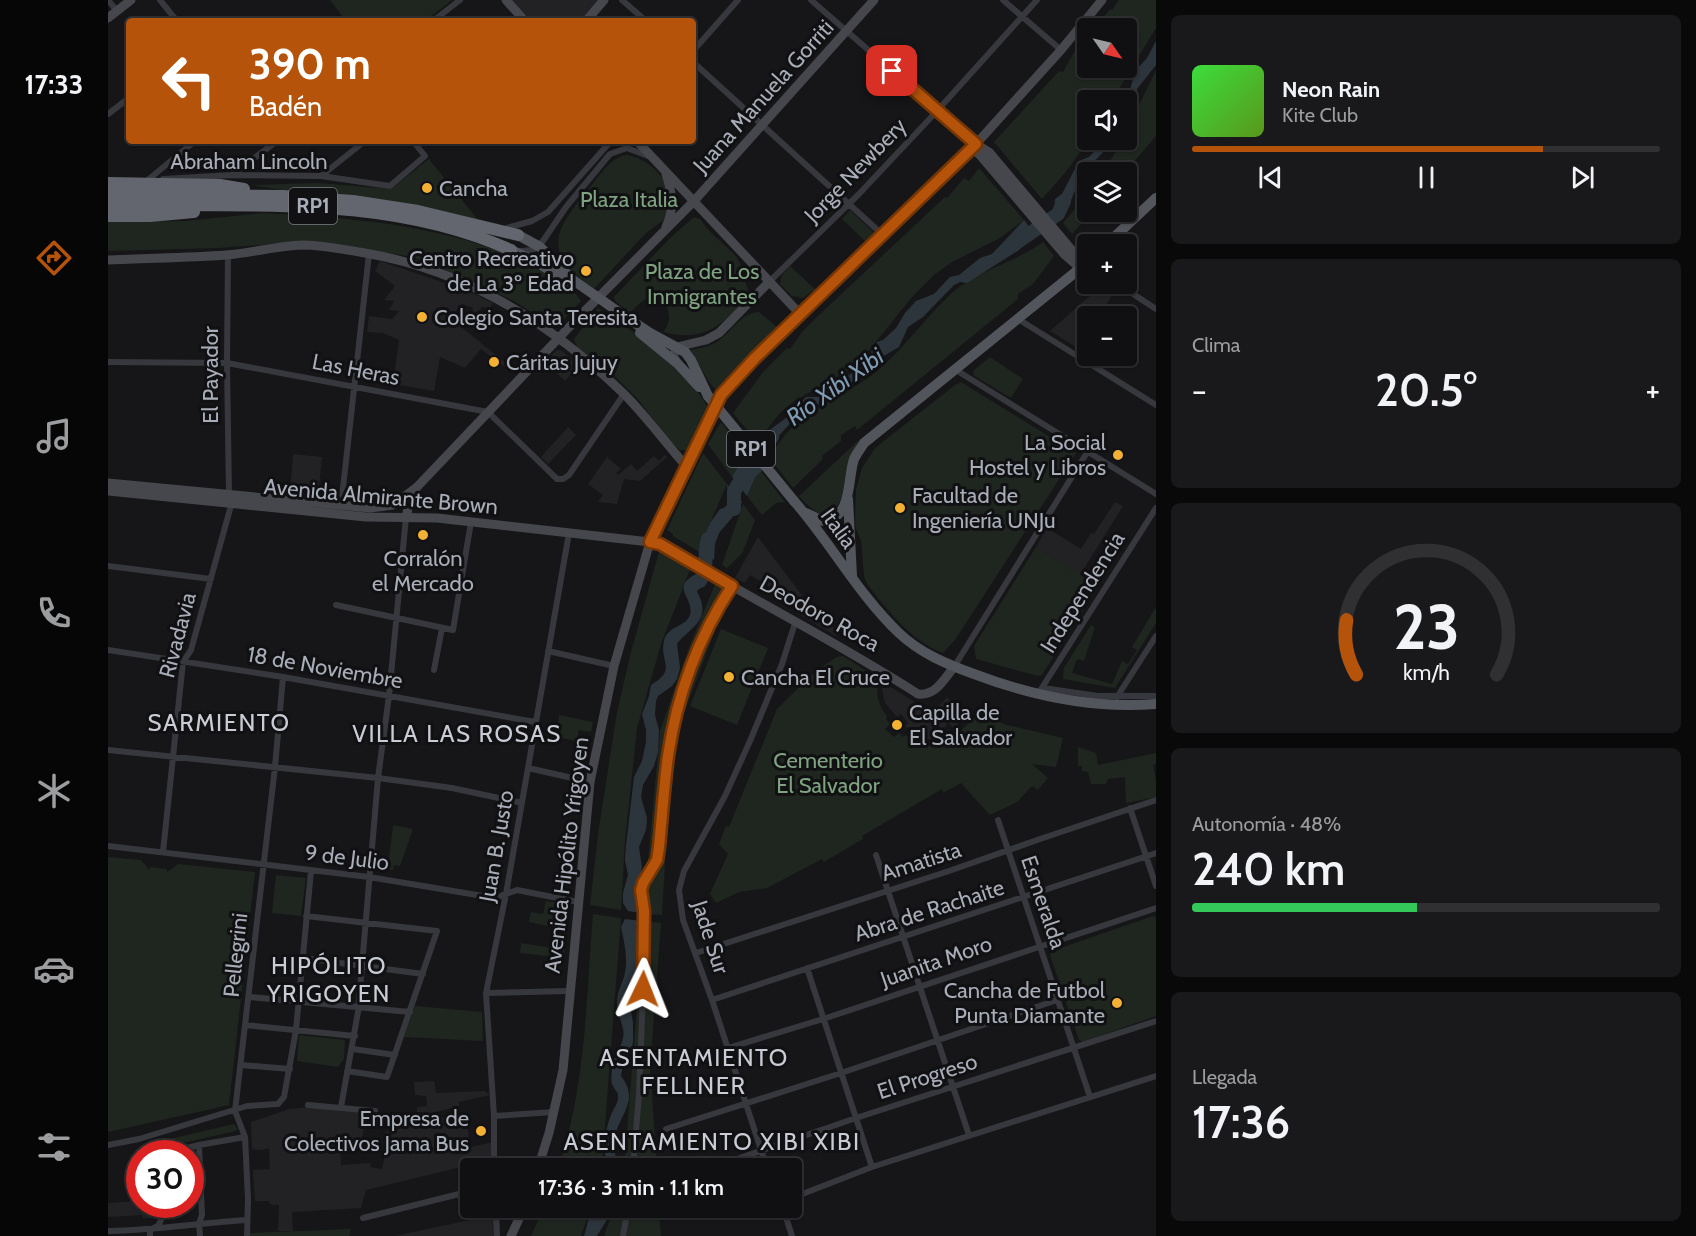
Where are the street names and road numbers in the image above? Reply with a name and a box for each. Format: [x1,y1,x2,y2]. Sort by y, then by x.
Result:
street label: Juana Manuela Gorriti [687,14,839,179]
street label: Jorge Newbery [798,112,912,229]
street label: Abraham Lincoln [170,148,328,175]
road number: RP1 [289,188,337,224]
street label: El Payador [197,326,224,424]
street label: Las Heras [310,348,402,391]
road number: RP1 [727,431,775,467]
street label: Avenida Almirante Brown [263,473,499,520]
street label: Italia [815,503,863,554]
street label: Independencia [1034,526,1131,658]
street label: Deodoro Roca [755,569,885,658]
street label: Rivadavia [153,589,202,681]
street label: 18 de Noviembre [245,641,405,694]
street label: Avenida Hipólito Yrigoyen [539,735,594,975]
street label: Juan B. Justo [473,788,520,905]
street label: Amatista [878,836,965,887]
street label: 9 de Julio [303,839,391,876]
street label: Esmeralda [1015,852,1072,953]
street label: Abra de Rachaite [851,874,1007,947]
street label: Jade Sur [686,896,735,977]
street label: Pellegrini [218,912,253,999]
street label: Juanita Moro [876,930,995,993]
street label: El Progreso [874,1048,981,1105]

